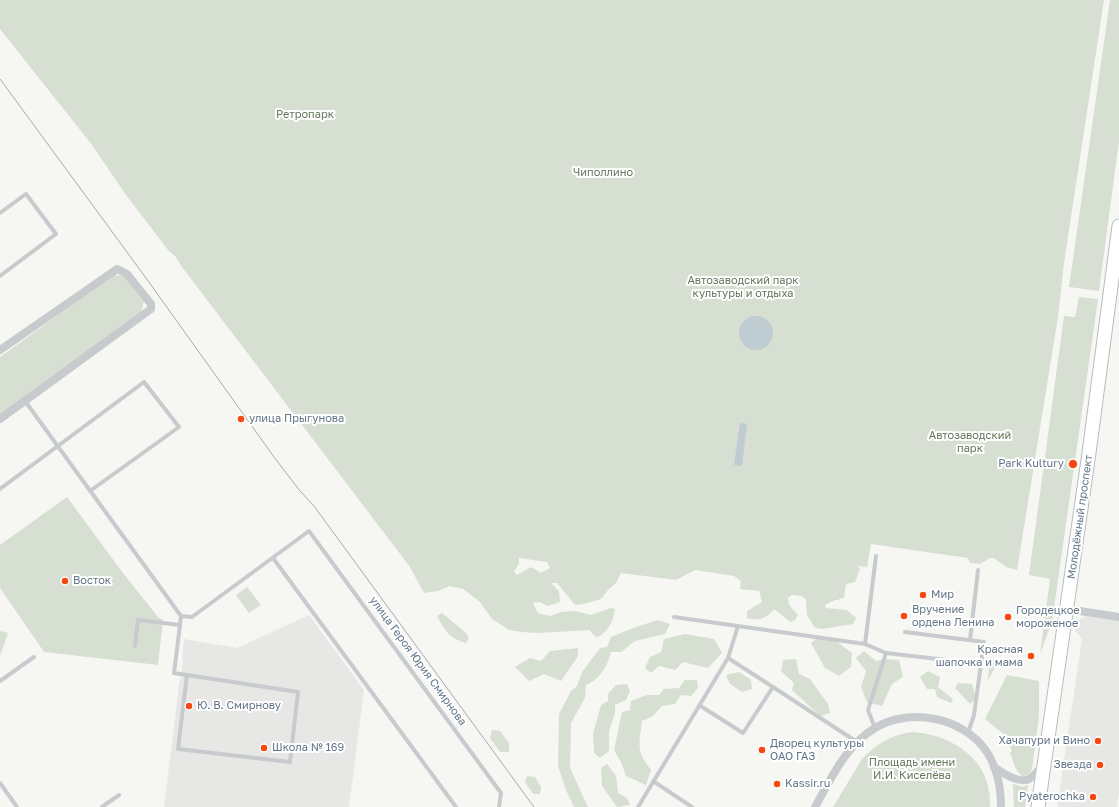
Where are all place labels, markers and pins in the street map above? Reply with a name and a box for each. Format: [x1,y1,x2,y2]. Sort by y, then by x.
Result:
place label: улица Прыгунова [249,412,344,426]
marker: улица Прыгунова [236,414,246,424]
place label: Park Kultury [998,457,1064,471]
marker: Park Kultury [1067,458,1079,470]
place label: Восток [73,574,111,588]
marker: Восток [60,576,70,586]
place label: Мир [931,588,954,602]
marker: Мир [918,590,928,600]
place label: Вручение ордена Ленина [912,603,995,629]
place label: Городецкое мороженое [1016,604,1080,630]
marker: Вручение ордена Ленина [899,611,909,621]
marker: Городецкое мороженое [1003,612,1013,622]
place label: Красная шапочка и мама [936,643,1023,669]
marker: Красная шапочка и мама [1026,651,1036,661]
place label: Ю. В. Смирнову [197,699,281,713]
marker: Ю. В. Смирнову [184,701,194,711]
place label: Хачапури и Вино [998,734,1090,748]
marker: Хачапури и Вино [1093,736,1103,746]
place label: Дворец культуры ОАО ГАЗ [770,737,864,763]
place label: Школа № 169 [272,741,344,755]
marker: Школа № 169 [259,743,269,753]
marker: Дворец культуры ОАО ГАЗ [757,745,767,755]
place label: Звезда [1054,758,1092,772]
marker: Звезда [1095,760,1105,770]
place label: Kassir.ru [785,777,831,791]
marker: Kassir.ru [772,779,782,789]
place label: Pyaterochka [1019,790,1085,804]
marker: Pyaterochka [1088,792,1098,802]

